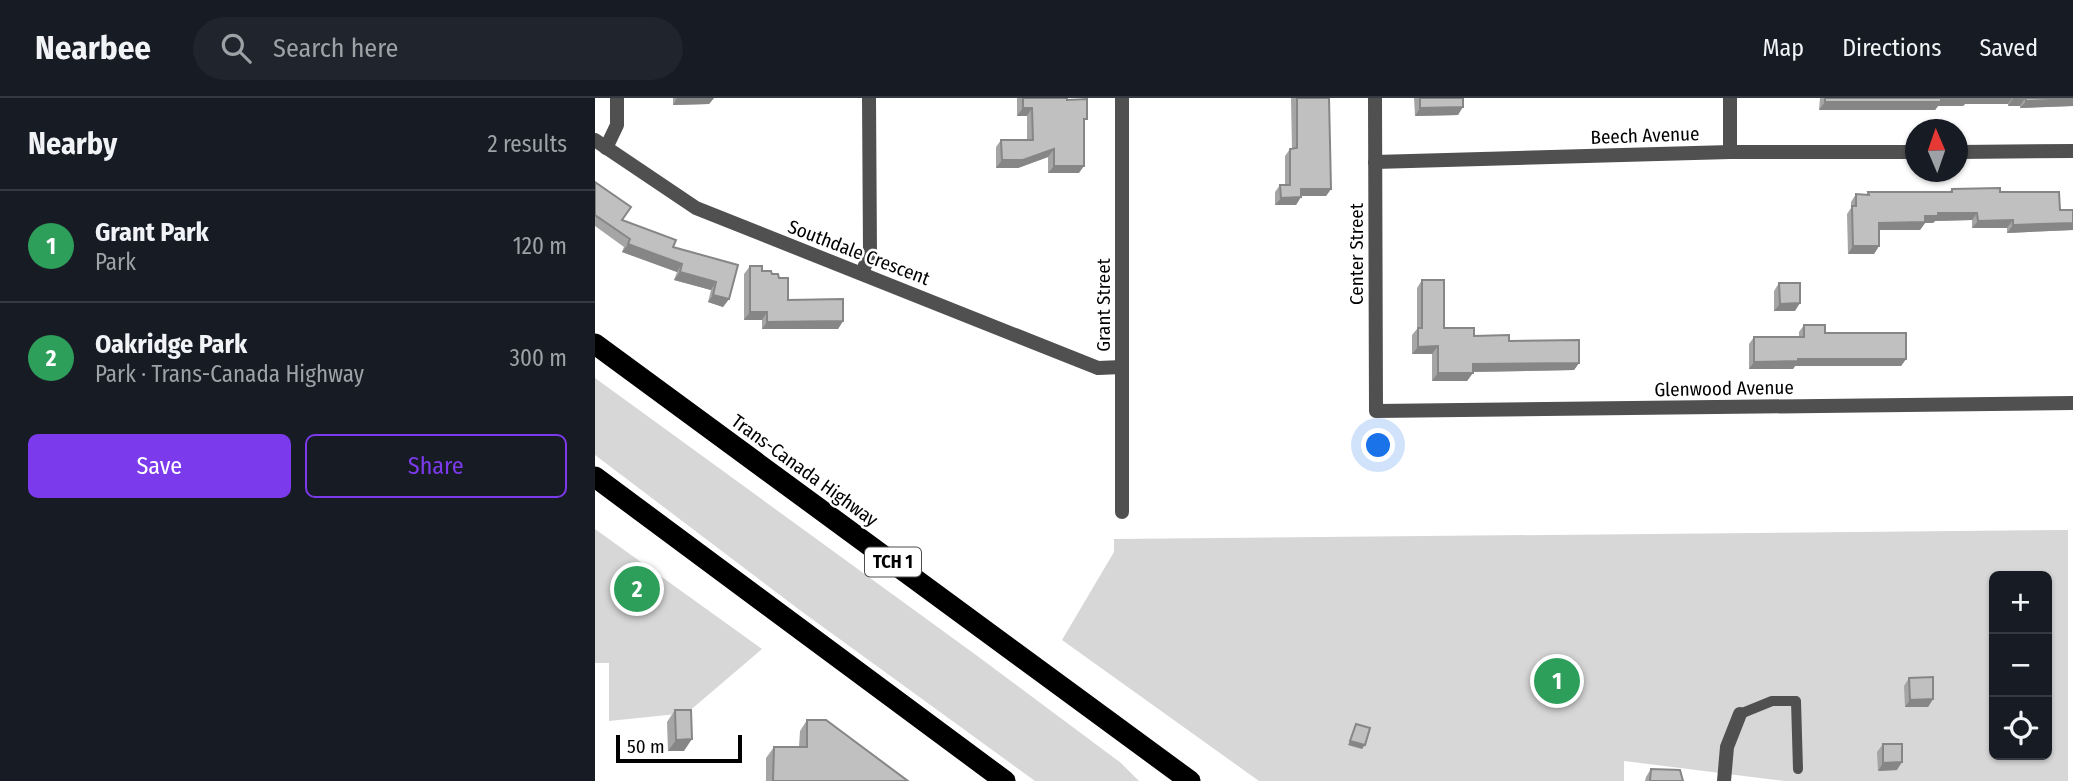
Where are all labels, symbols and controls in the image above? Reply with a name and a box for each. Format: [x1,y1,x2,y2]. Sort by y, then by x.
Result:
search box [193,17,683,80]
text: Nearbee [35,28,151,68]
icon: search [217,29,255,67]
text: Search here [273,33,398,64]
text: Map [1763,34,1804,62]
text: Directions [1842,34,1941,62]
text: Saved [1979,34,2038,62]
north arrow [1905,119,1968,182]
street label: Beech Avenue [1590,122,1700,149]
text: Nearby [28,126,117,162]
text: 2 results [487,130,567,158]
street label: Center Street [1345,202,1368,305]
street label: Southdale Crescent [785,215,934,290]
text: Grant Park [95,217,209,248]
text: 1 [46,232,56,260]
text: 120 m [513,232,567,260]
text: Park [95,248,136,276]
street label: Grant Street [1092,257,1115,352]
text: Oakridge Park [95,329,247,360]
text: 2 [46,344,56,372]
text: 300 m [510,344,567,372]
text: Park · Trans-Canada Highway [95,360,364,388]
street label: Glenwood Avenue [1654,376,1794,401]
street label: Trans-Canada Highway [727,410,883,532]
your location [1361,428,1395,462]
button: Save [28,434,291,498]
button: Share [305,434,567,498]
road number: TCH 1 [865,548,921,576]
pin: 2 [614,563,660,615]
map controls [1989,571,2052,760]
button: + [1989,571,2052,634]
button: − [1989,634,2052,697]
pin: 1 [1534,655,1580,707]
button: locate [1989,697,2052,760]
scale bar [616,732,742,764]
text: 50 m [627,735,665,758]

